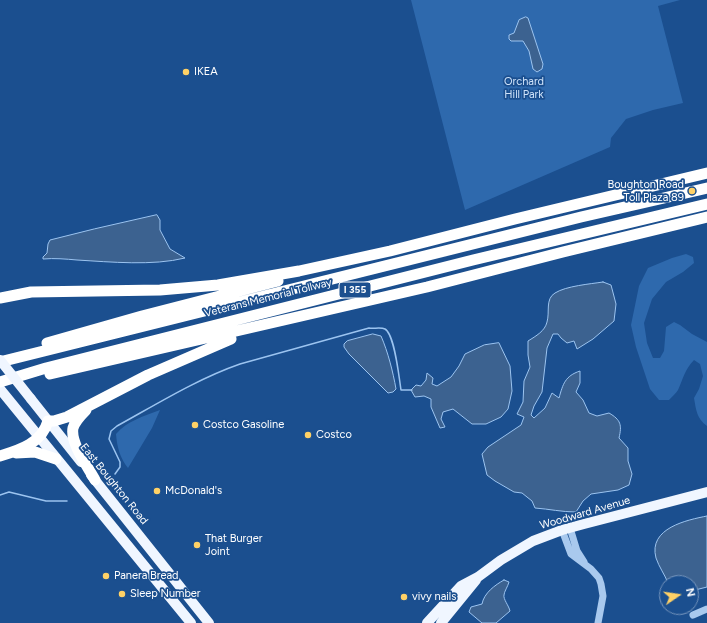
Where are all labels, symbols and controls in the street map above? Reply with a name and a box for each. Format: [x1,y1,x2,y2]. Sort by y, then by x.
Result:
place label: IKEA [194,65,218,79]
marker: IKEA [181,67,191,77]
park label: Orchard Hill Park [504,75,544,101]
place label: Boughton Road Toll Plaza 89 [607,178,684,204]
marker: Boughton Road Toll Plaza 89 [687,186,697,196]
street label: Veterans Memorial Tollway [203,276,333,320]
road number: I 355 [339,282,371,298]
place label: Costco Gasoline [203,418,284,432]
marker: Costco Gasoline [190,420,200,430]
place label: Costco [316,428,352,442]
marker: Costco [303,430,313,440]
street label: East Boughton Road [77,441,151,527]
place label: McDonald's [165,484,222,498]
marker: McDonald's [152,486,162,496]
street label: Woodward Avenue [538,494,632,532]
place label: That Burger Joint [205,532,262,558]
marker: That Burger Joint [192,540,202,550]
place label: Panera Bread [114,569,179,583]
marker: Panera Bread [101,571,111,581]
north arrow [659,575,699,615]
place label: Sleep Number [130,587,201,601]
text: N [683,587,697,598]
marker: Sleep Number [117,589,127,599]
place label: vivy nails [412,590,456,604]
marker: vivy nails [399,592,409,602]

